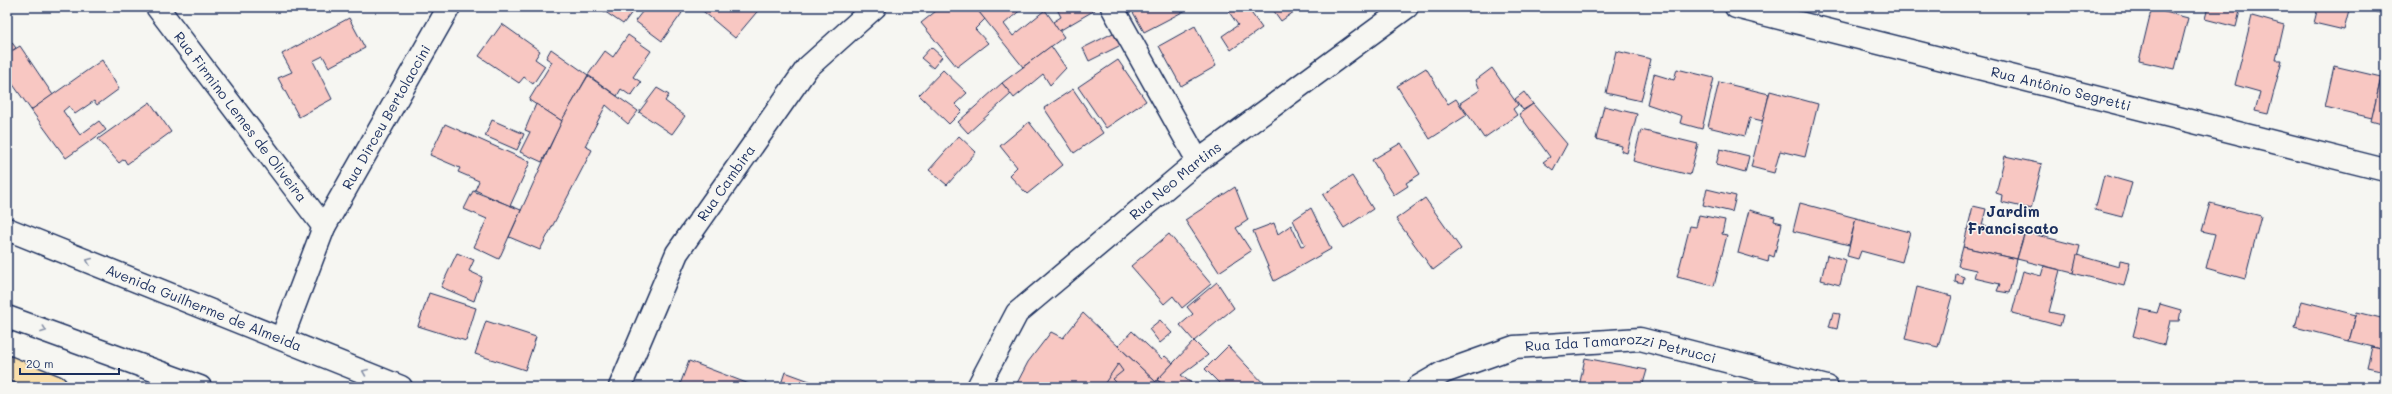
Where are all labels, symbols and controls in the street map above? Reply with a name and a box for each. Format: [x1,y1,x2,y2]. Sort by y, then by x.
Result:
street label: Rua Firmino Lemes de Oliveira [170,27,312,206]
street label: Rua Dirceu Bertolaccini [337,41,435,193]
street label: Rua Antônio Segretti [1989,61,2133,115]
street label: Rua Neo Martins [1125,137,1225,224]
street label: Rua Cambira [692,141,759,225]
district label: Jardim Franciscato [1968,201,2058,238]
one-way arrow [85,258,92,266]
street label: Avenida Guilherme de Almeida [103,260,305,355]
one-way arrow [40,325,47,334]
street label: Rua Ida Tamarozzi Petrucci [1524,329,1718,367]
scale bar [20,350,119,376]
text: 20 m [26,355,54,371]
one-way arrow [362,369,369,377]

